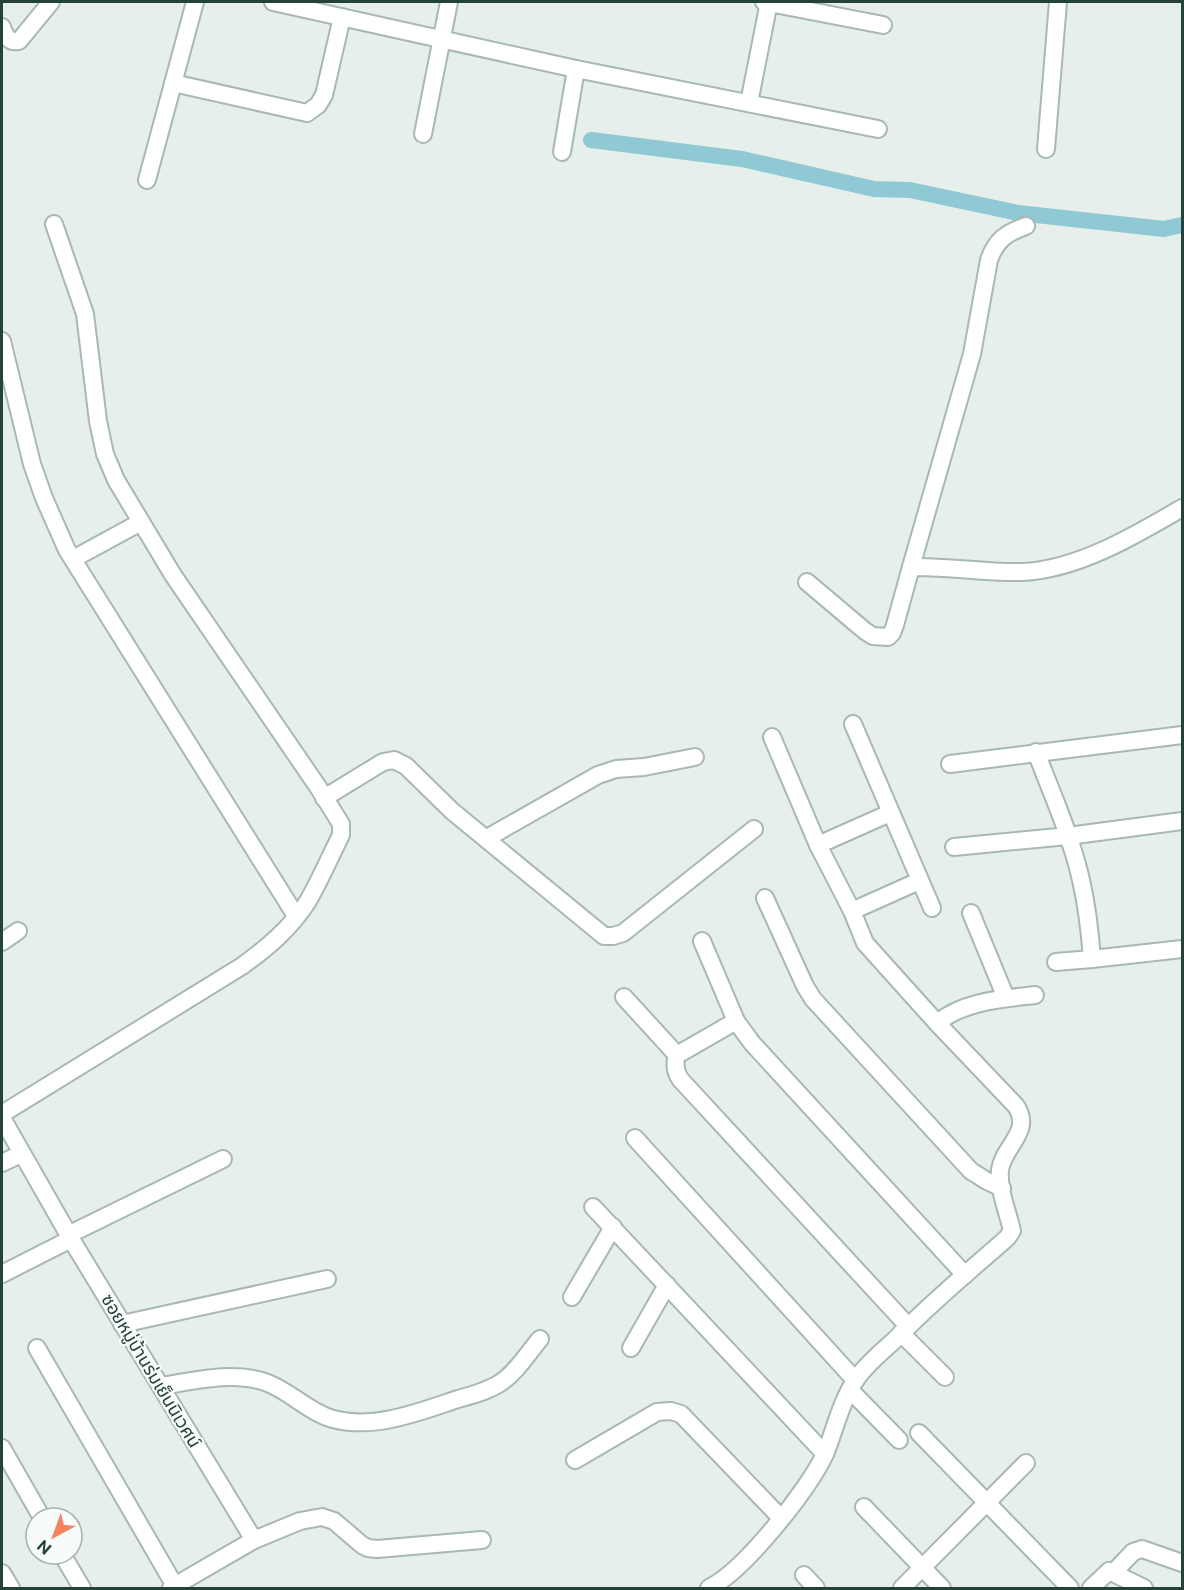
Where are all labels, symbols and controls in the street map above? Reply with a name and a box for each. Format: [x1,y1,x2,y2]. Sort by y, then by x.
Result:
street label: ซอยหมู่บ้านร่มเย็นนิเวศน์ [96,1290,206,1452]
north arrow [24,1506,84,1566]
text: N [34,1536,55,1558]

